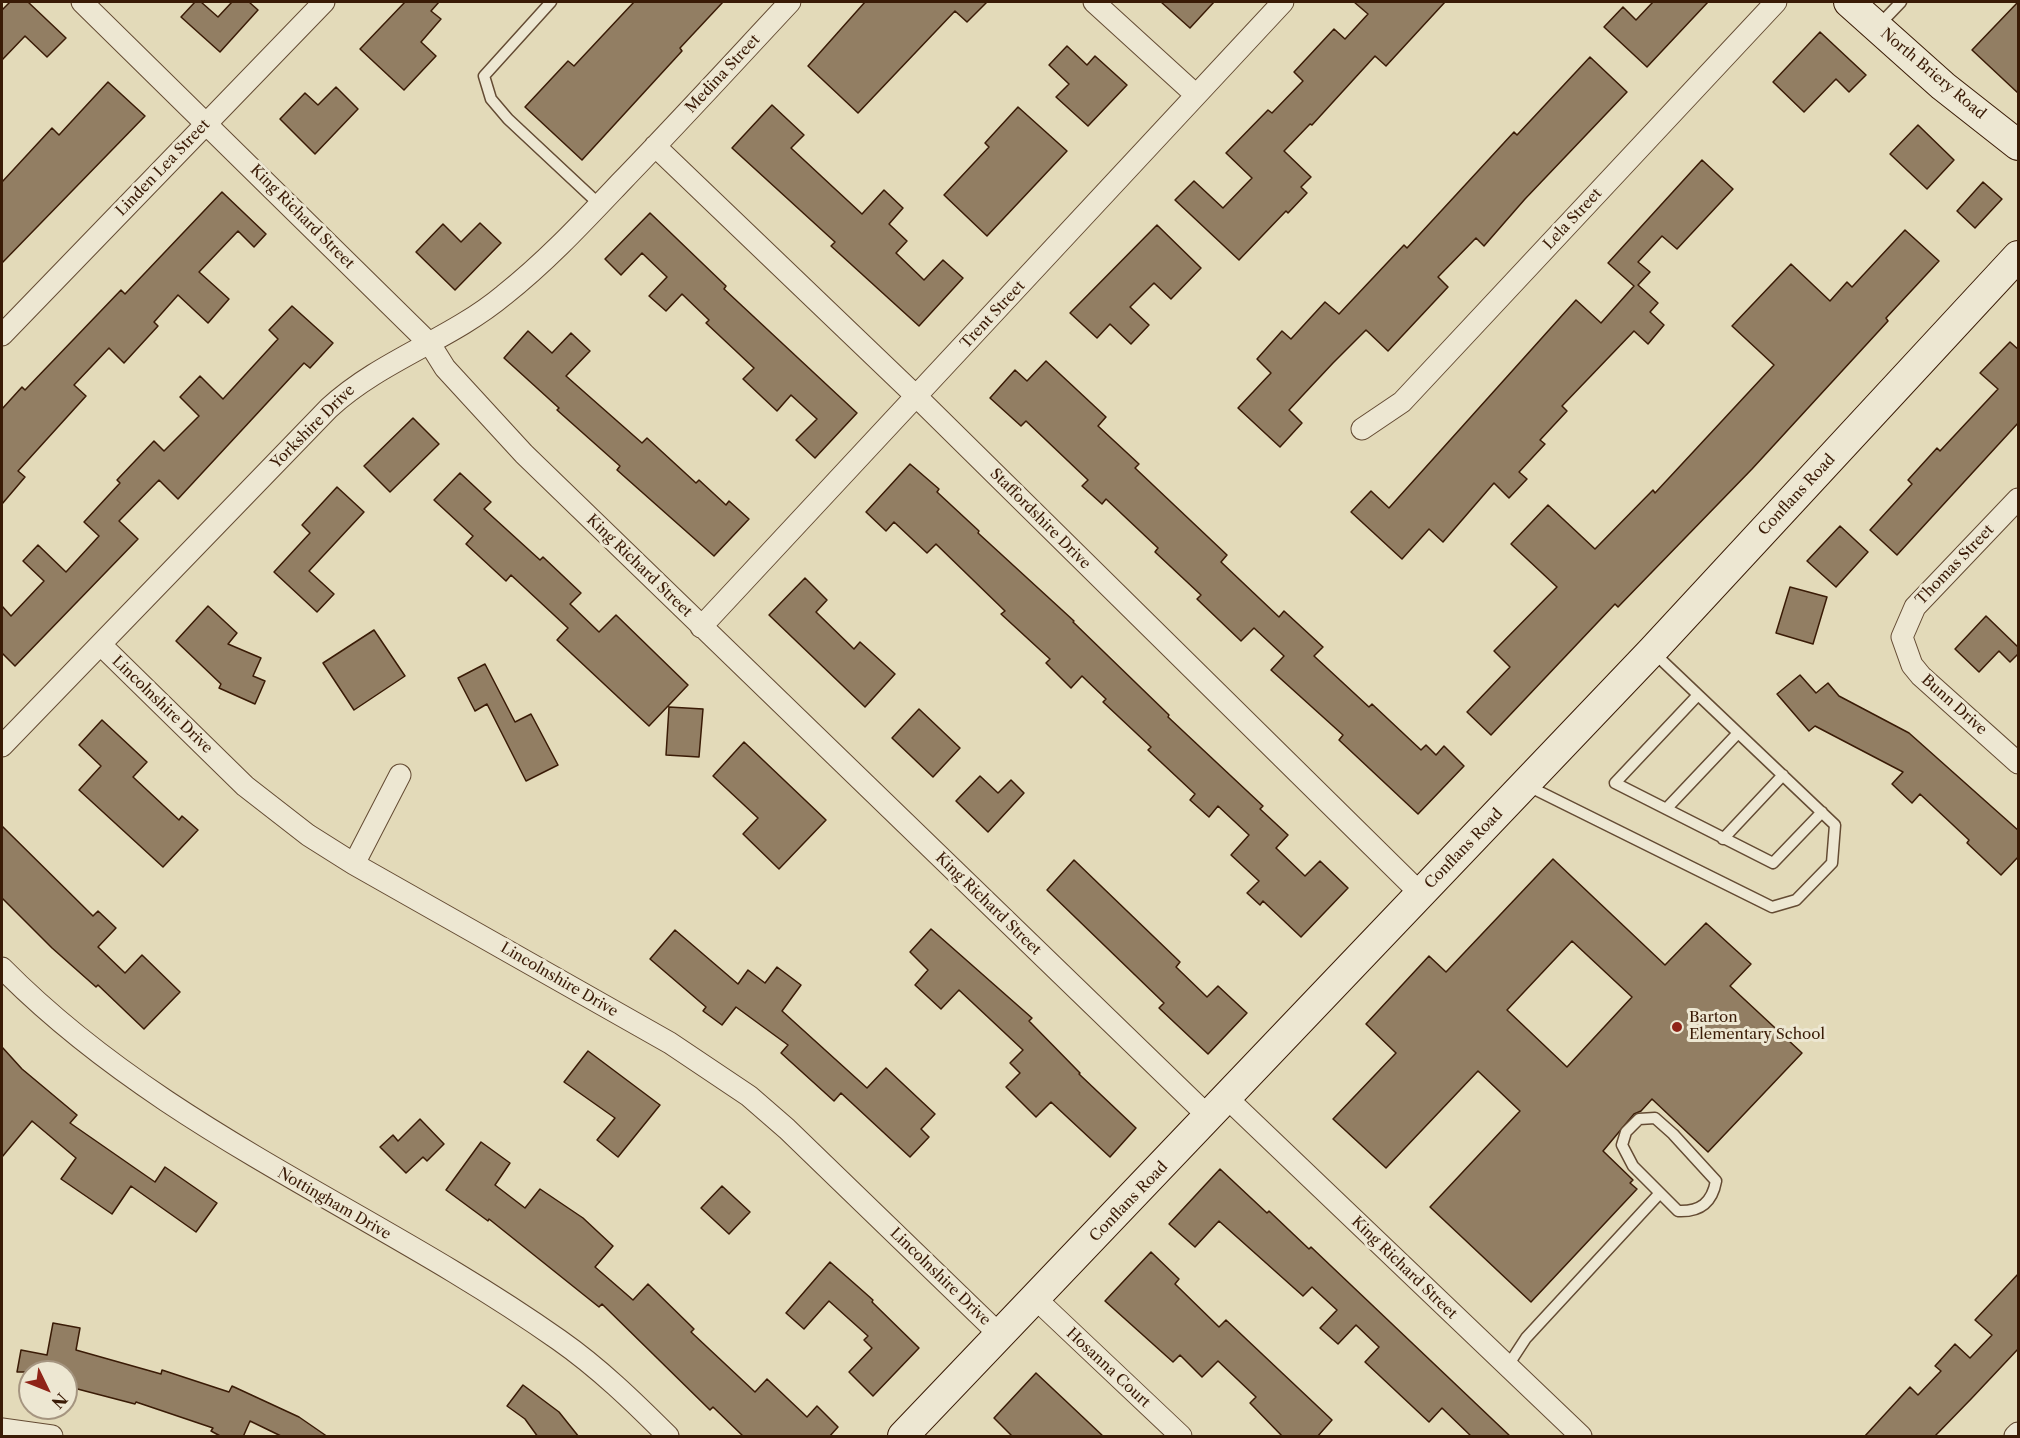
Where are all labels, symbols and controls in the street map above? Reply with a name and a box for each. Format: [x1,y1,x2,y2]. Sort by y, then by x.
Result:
street label: North Briery Road [1877,25,1989,123]
street label: Medina Street [682,31,764,117]
street label: Linden Lea Street [112,116,214,220]
street label: King Richard Street [246,161,358,273]
street label: Lela Street [1540,185,1606,253]
street label: Trent Street [957,277,1029,353]
street label: Yorkshire Drive [267,381,359,473]
street label: Conflans Road [1755,451,1839,539]
street label: Staffordshire Drive [986,465,1094,573]
street label: King Richard Street [582,511,696,621]
street label: Thomas Street [1912,521,1998,609]
street label: Lincolnshire Drive [108,652,216,758]
street label: Bunn Drive [1918,671,1990,739]
street label: Conflans Road [1421,805,1507,893]
street label: King Richard Street [931,849,1045,959]
street label: Lincolnshire Drive [497,939,621,1021]
place label: Barton Elementary School [1689,1009,1825,1044]
marker: Barton Elementary School [1670,1020,1684,1034]
street label: Conflans Road [1086,1158,1172,1246]
street label: Nottingham Drive [274,1164,394,1244]
street label: King Richard Street [1347,1213,1461,1323]
street label: Lincolnshire Drive [886,1224,994,1330]
street label: Hosanna Court [1062,1324,1154,1412]
north arrow [18,1360,78,1420]
text: N [48,1389,72,1413]

